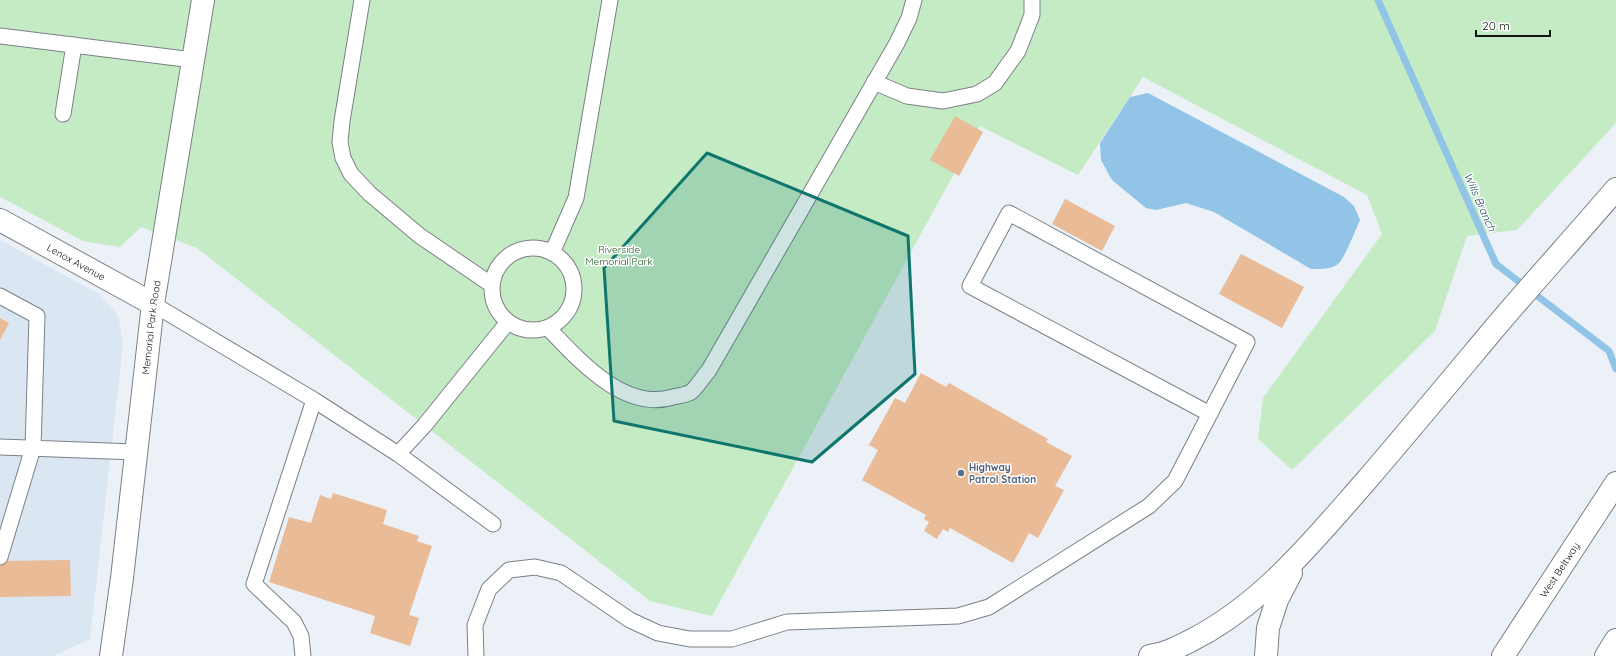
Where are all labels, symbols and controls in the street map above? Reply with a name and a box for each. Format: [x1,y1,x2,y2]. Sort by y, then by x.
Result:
scale bar [1476,12,1550,38]
text: 20 m [1482,18,1510,33]
water label: Wills Branch [1461,171,1499,234]
street label: Lenox Avenue [45,241,108,284]
park label: Riverside Memorial Park [585,243,653,268]
street label: Memorial Park Road [139,279,164,375]
place label: Highway Patrol Station [969,461,1036,486]
marker: Highway Patrol Station [956,468,966,478]
street label: West Beltway [1537,540,1583,600]

